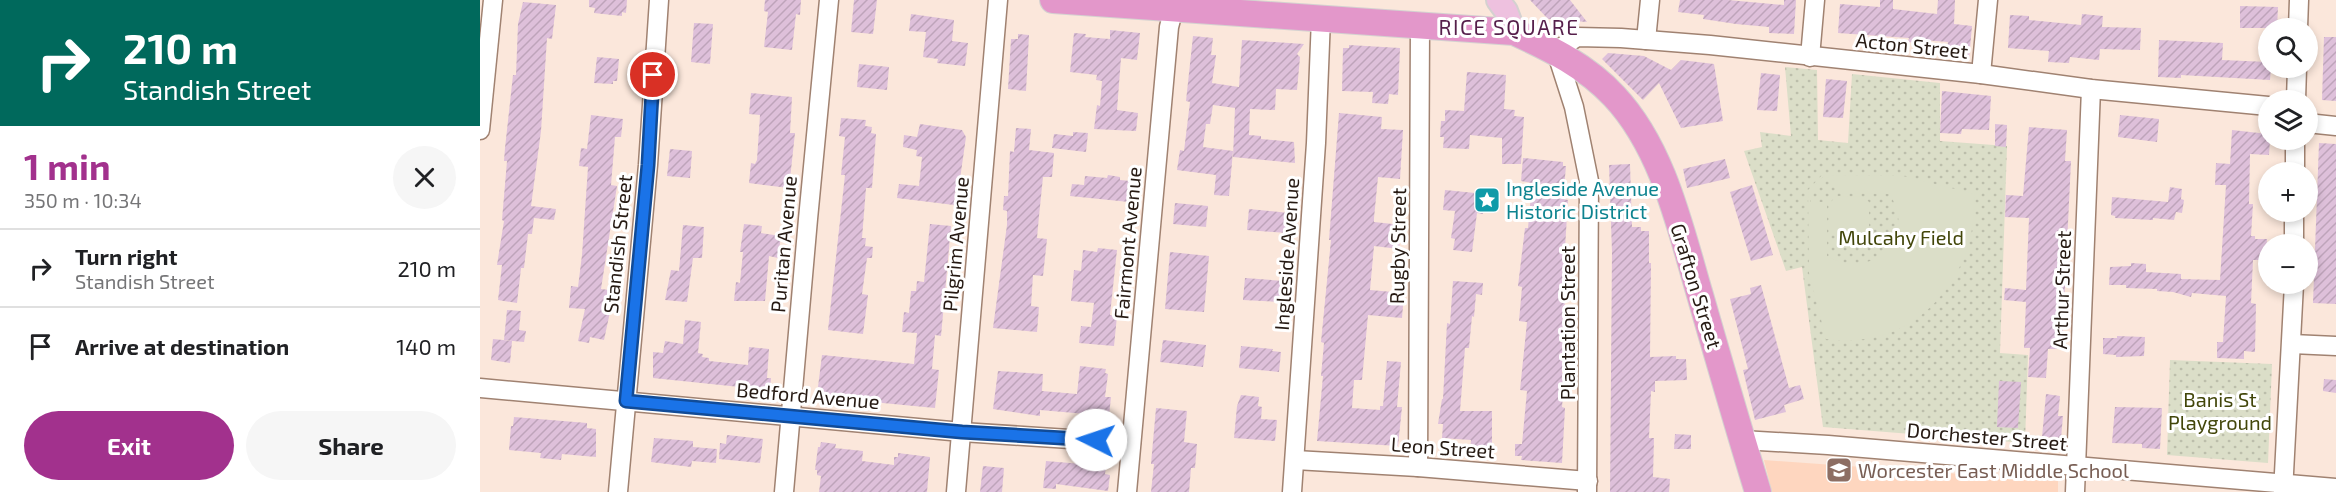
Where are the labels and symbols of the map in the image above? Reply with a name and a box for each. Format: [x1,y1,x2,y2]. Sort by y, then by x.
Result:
district label: RICE SQUARE [1439,14,1579,40]
street label: Acton Street [1855,27,1970,63]
pin [627,49,678,100]
street label: Fairmont Avenue [1108,166,1146,320]
street label: Standish Street [598,173,636,315]
street label: Puritan Avenue [765,175,801,313]
street label: Pilgrim Avenue [937,176,973,312]
place label: Ingleside Avenue Historic District [1506,176,1659,223]
street label: Ingleside Avenue [1269,177,1303,331]
place icon: Ingleside Avenue Historic District [1472,185,1502,215]
street label: Rugby Street [1384,187,1410,304]
street label: Grafton Street [1667,220,1728,352]
park label: Mulcahy Field [1838,225,1964,249]
street label: Arthur Street [2047,230,2075,350]
street label: Plantation Street [1555,245,1579,400]
street label: Bedford Avenue [735,377,881,413]
park label: Banis St Playground [2168,387,2272,434]
position arrow [1064,408,1128,472]
street label: Dorchester Street [1906,417,2068,455]
street label: Leon Street [1390,431,1496,463]
school or university icon: Worcester East Middle School [1824,455,1854,485]
place label: Worcester East Middle School [1858,458,2129,482]

